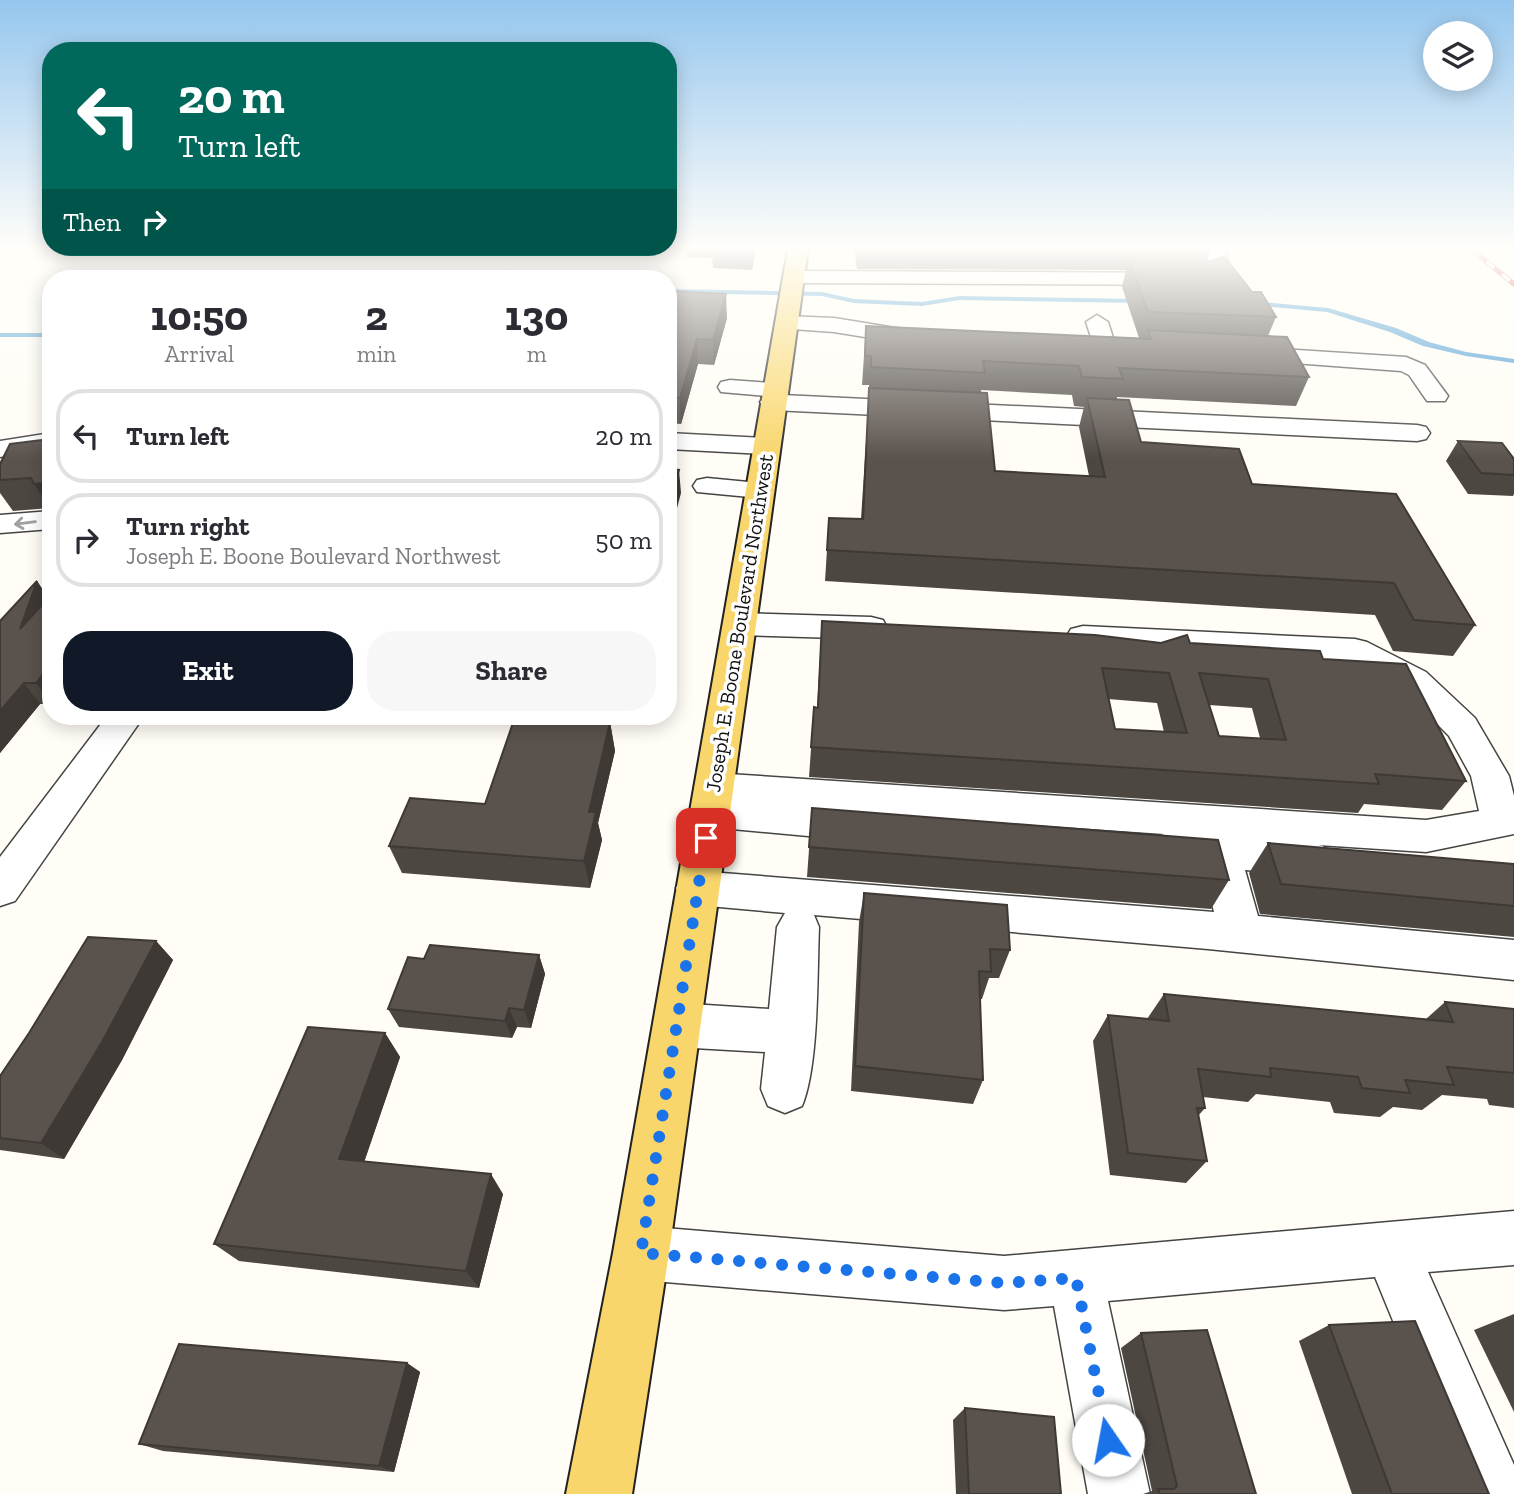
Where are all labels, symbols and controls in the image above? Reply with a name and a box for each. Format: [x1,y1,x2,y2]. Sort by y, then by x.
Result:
map controls [1423,21,1493,91]
button: layers [1423,21,1493,91]
text: 20 m [178,67,285,126]
icon: left [63,70,154,161]
text: Turn left [178,127,300,165]
icon: right [135,203,173,241]
text: Then [63,206,121,238]
text: 10:50 [151,290,248,341]
text: 2 [365,290,388,341]
text: 130 [505,290,568,341]
text: Arrival [165,340,234,368]
text: min [357,340,396,368]
text: m [527,340,547,368]
icon: left [67,417,105,455]
text: Turn left [126,420,229,452]
text: 20 m [595,420,652,452]
street label: Joseph E. Boone Boulevard Northwest [700,452,778,794]
text: Turn right [126,510,249,542]
one-way arrow [15,517,37,530]
icon: right [67,521,105,559]
text: 50 m [595,524,652,556]
text: Joseph E. Boone Boulevard Northwest [126,542,501,570]
button: Exit [63,631,353,711]
button: Share [367,631,656,711]
pin [676,808,736,868]
icon: arrive [687,819,725,857]
position arrow [1071,1403,1145,1477]

